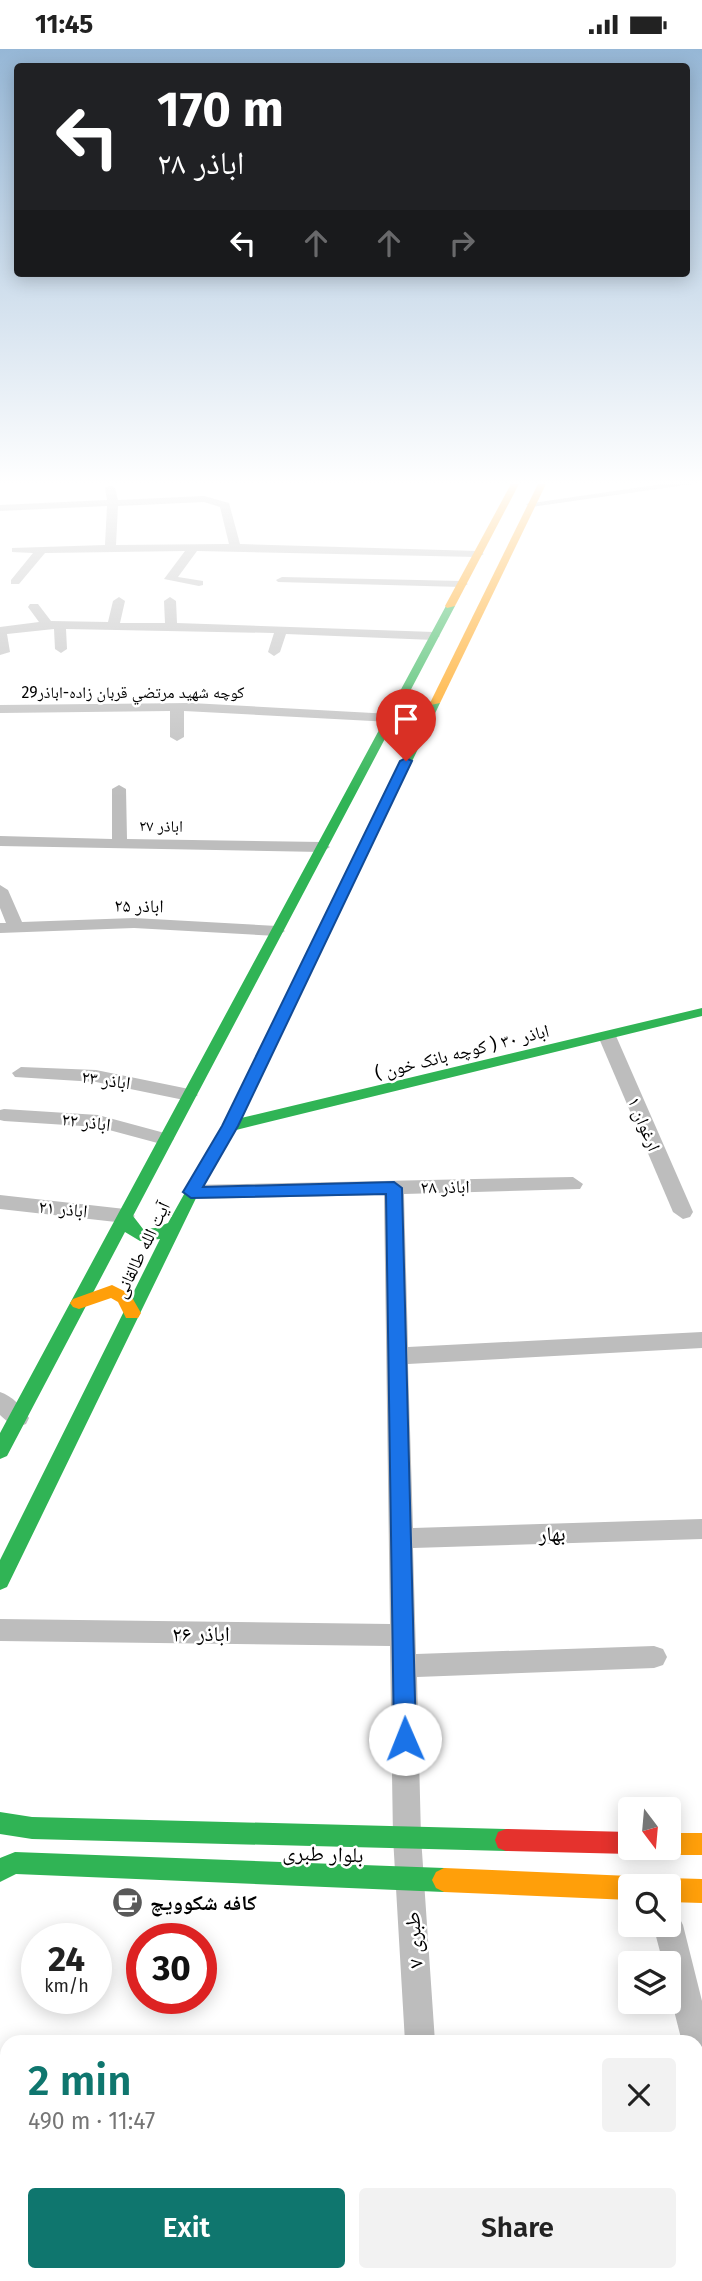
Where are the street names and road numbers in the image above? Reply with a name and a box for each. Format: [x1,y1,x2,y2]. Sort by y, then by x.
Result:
street label: كوچه شهيد مرتضي قربان زاده-اباذر29 [22,683,245,705]
street label: اباذر ۲۷ [139,816,183,836]
street label: اباذر ۲۵ [114,895,164,917]
street label: اباذر ۳۰ ( کوچه بانک خون ) [373,1020,551,1084]
street label: اباذر ۲۳ [80,1066,132,1094]
street label: ارغوان ۱ [623,1094,665,1154]
street label: اباذر ۲۲ [60,1108,112,1136]
street label: اباذر ۲۸ [420,1176,470,1198]
street label: اباذر ۲۱ [37,1195,89,1223]
street label: آیت الله طالقانی [109,1198,175,1302]
street label: بهار [537,1521,566,1548]
street label: اباذر ۲۶ [172,1621,230,1647]
street label: بلوار طبری [282,1840,364,1868]
street label: طبری ۷ [399,1911,429,1969]

